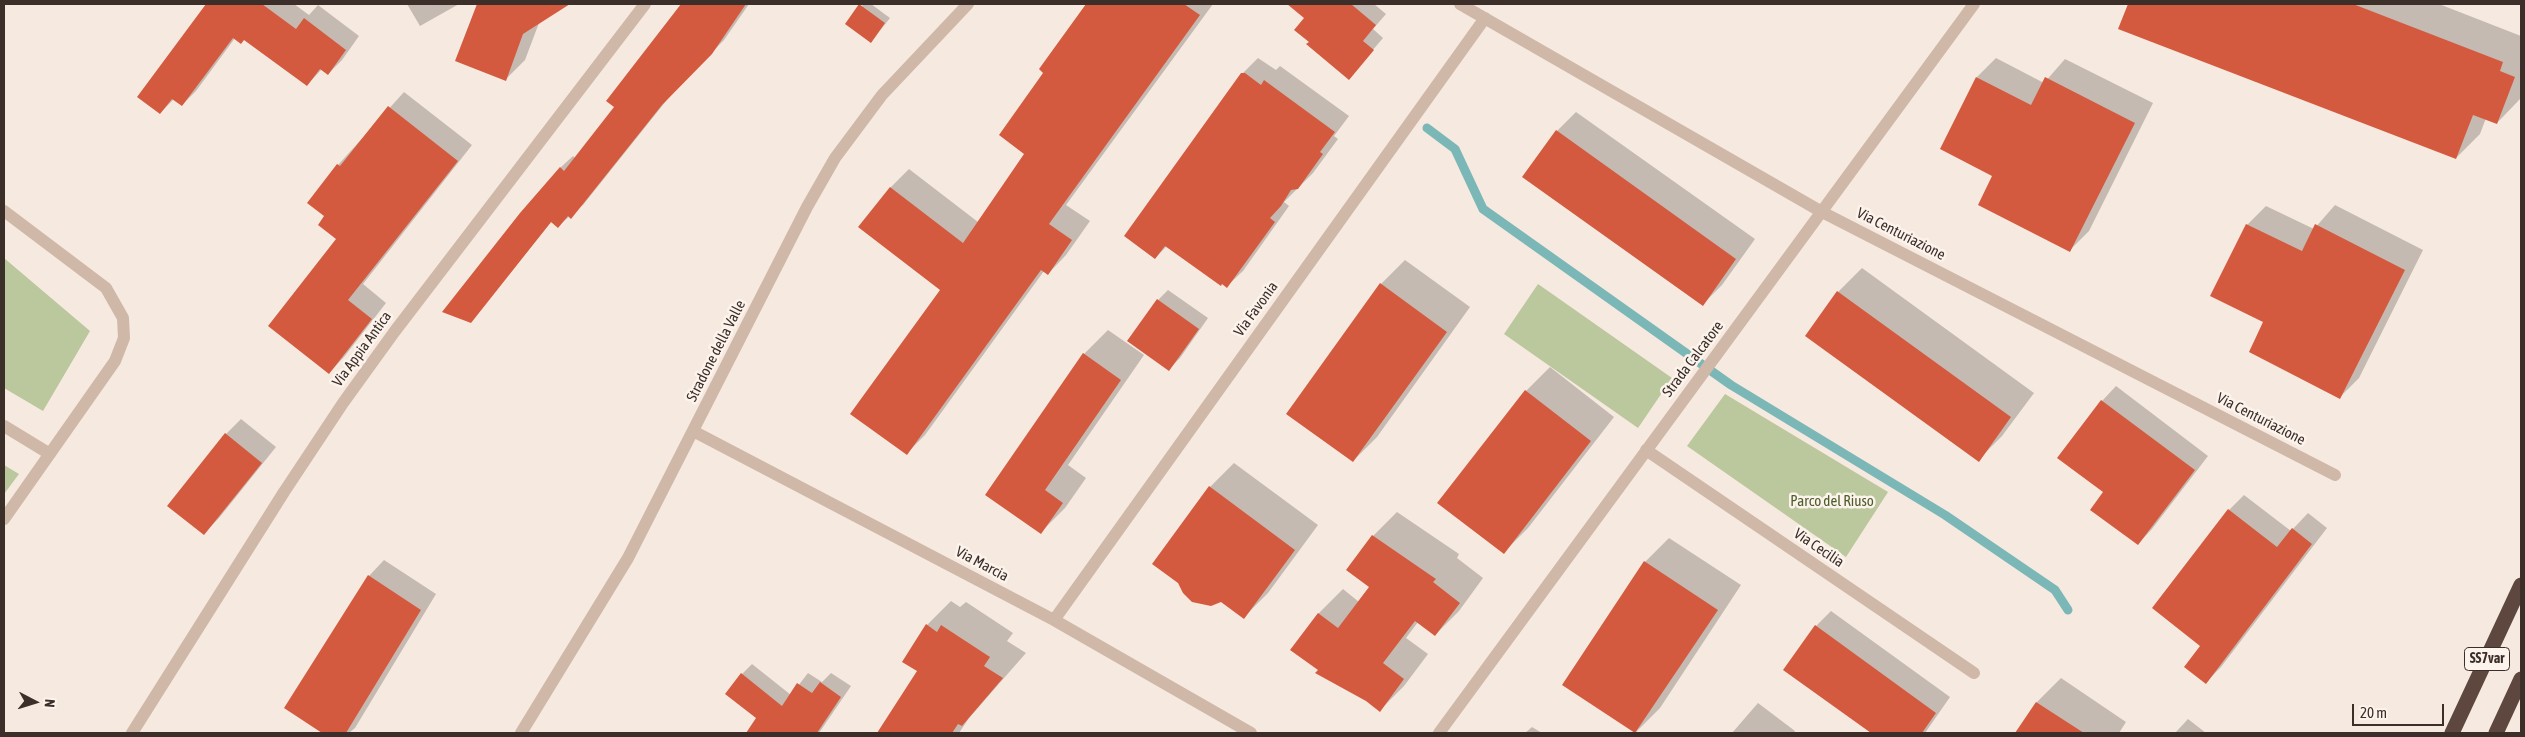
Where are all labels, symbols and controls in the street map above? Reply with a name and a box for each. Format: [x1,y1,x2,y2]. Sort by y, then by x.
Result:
street label: Via Centuriazione [1854,204,1948,264]
street label: Via Favonia [1230,278,1282,340]
street label: Stradone della Valle [683,297,749,405]
street label: Via Appia Antica [329,308,395,390]
street label: Strada Calcatore [1659,317,1727,401]
street label: Via Centuriazione [2214,389,2308,449]
park label: Parco del Riuso [1790,492,1874,510]
street label: Via Cecilia [1790,525,1848,571]
street label: Via Marcia [952,543,1012,585]
road number: SS7var [2464,648,2510,671]
north arrow [10,677,60,727]
scale bar [2355,694,2448,726]
text: N [42,698,58,708]
text: 20 m [2360,704,2387,721]

